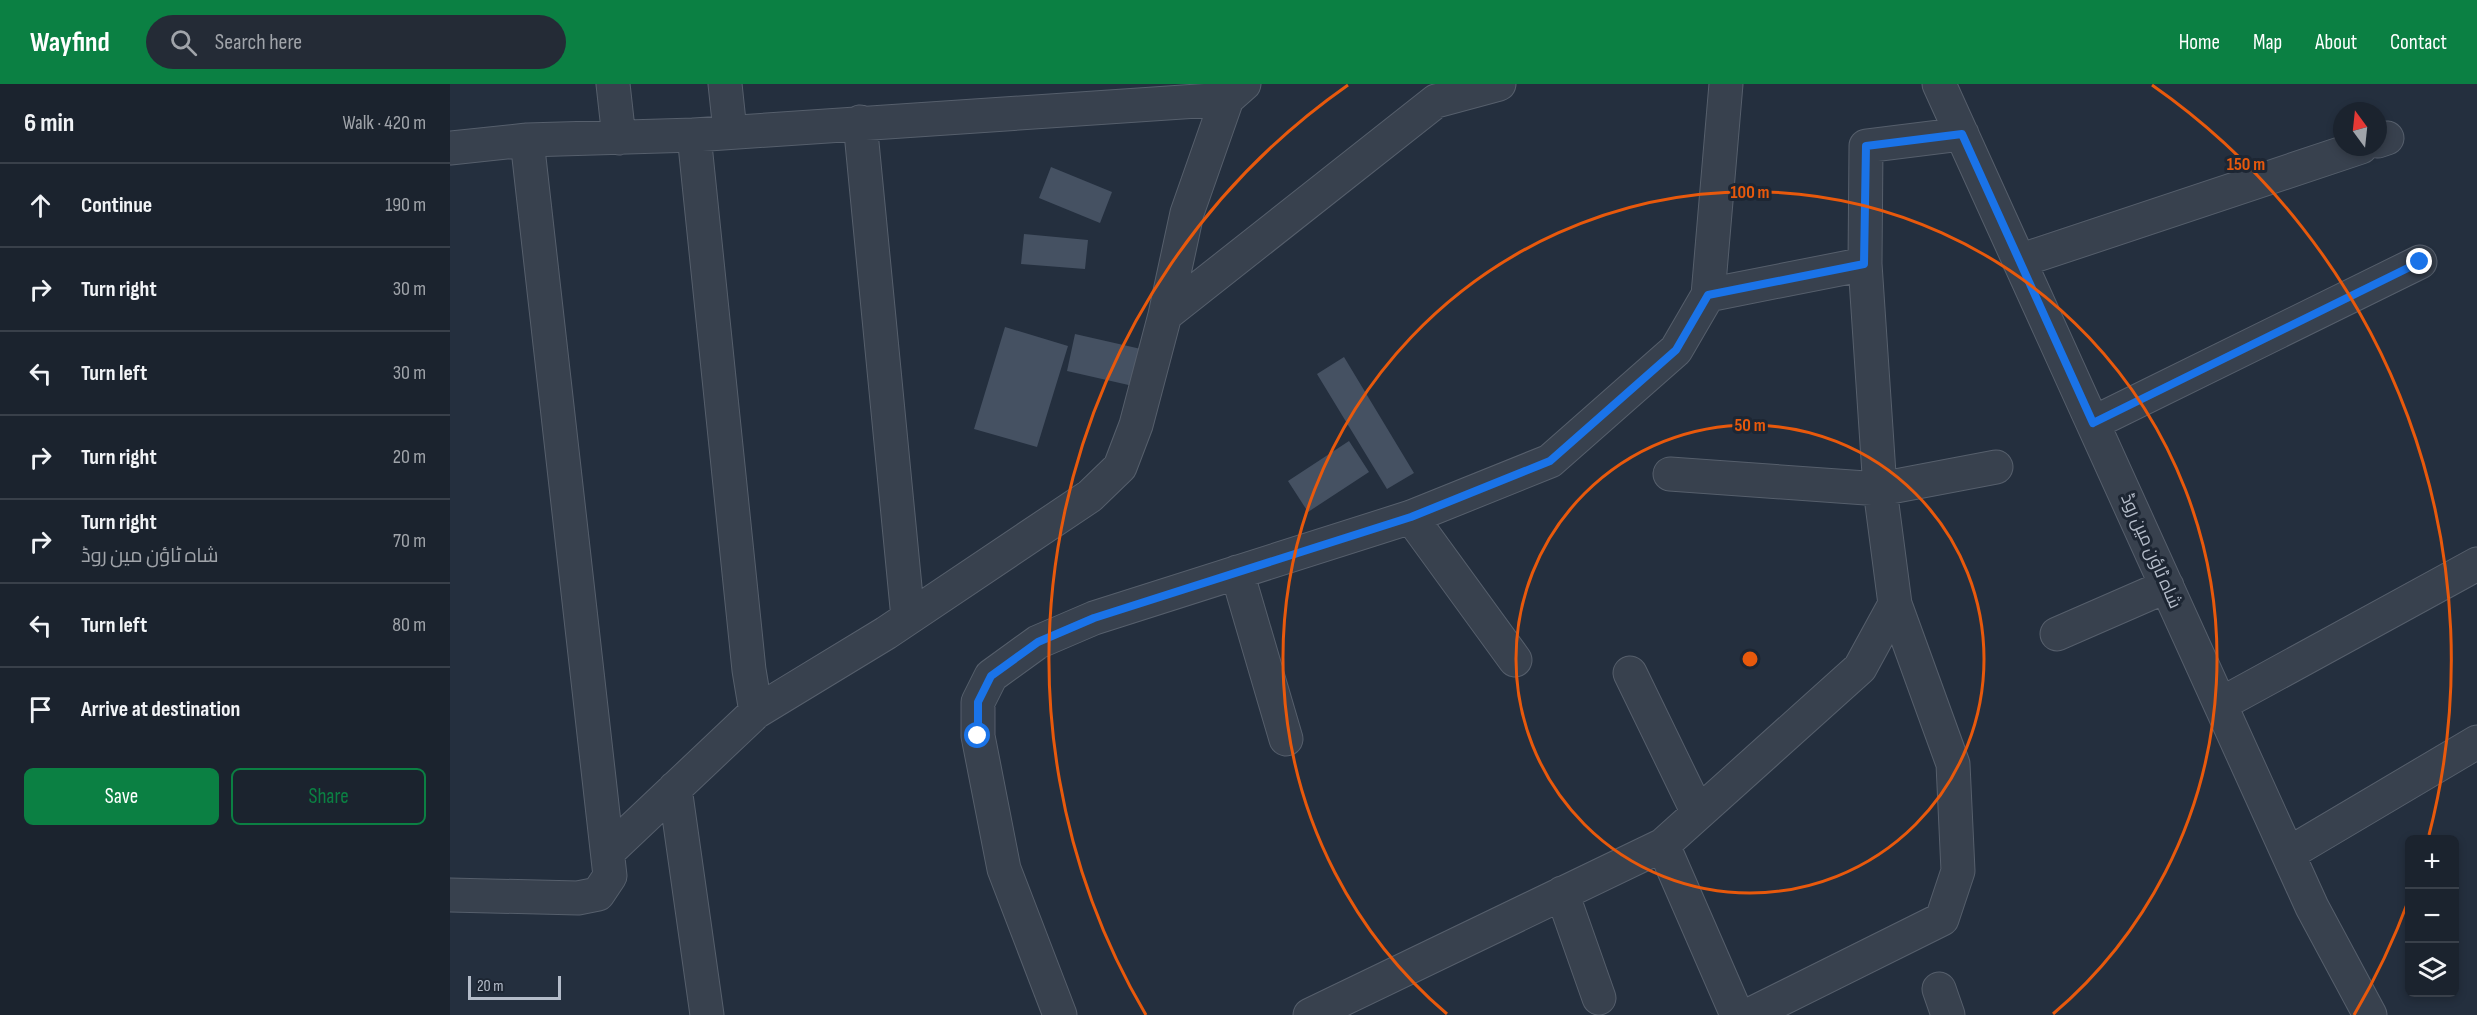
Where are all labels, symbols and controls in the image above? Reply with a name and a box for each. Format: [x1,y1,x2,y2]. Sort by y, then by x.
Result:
search box [146,15,566,69]
text: Wayfind [30,26,110,59]
icon: search [167,26,200,59]
text: Search here [215,29,302,56]
text: Home [2179,30,2220,55]
text: Map [2253,30,2282,55]
text: About [2315,30,2357,55]
text: Contact [2390,30,2447,55]
north arrow [2333,102,2387,156]
text: 6 min [24,108,74,139]
text: Walk · 420 m [342,111,426,135]
text: 150 m [2227,154,2265,175]
text: 100 m [1731,182,1770,203]
icon: ahead [24,189,57,222]
text: Continue [81,192,152,219]
text: 190 m [385,193,426,217]
route end [2406,248,2432,274]
icon: right [24,273,57,306]
text: Turn right [81,276,157,303]
text: 30 m [393,277,426,301]
icon: left [24,357,57,390]
text: Turn left [81,360,147,387]
text: 30 m [393,361,426,385]
text: 50 m [1734,415,1766,436]
icon: right [24,441,57,474]
text: Turn right [81,444,157,471]
text: 20 m [393,445,426,469]
street label: شاہ ٹاؤن مین روڈ [2116,490,2186,612]
text: Turn right [81,509,157,536]
icon: right [24,525,57,558]
text: 70 m [393,529,426,553]
text: شاہ ٹاؤن مین روڈ [81,544,219,568]
icon: left [24,609,57,642]
text: Turn left [81,612,147,639]
text: 80 m [392,613,426,637]
centre of rings [1740,649,1760,669]
icon: arrive [24,693,57,726]
text: Arrive at destination [81,696,240,723]
route start [964,722,990,748]
button: Save [24,768,219,825]
button: Share [231,768,426,825]
map controls [2405,835,2459,997]
button: + [2405,835,2459,889]
button: − [2405,889,2459,943]
button: layers [2405,943,2459,997]
scale bar [468,973,561,1000]
text: 20 m [477,977,504,996]

